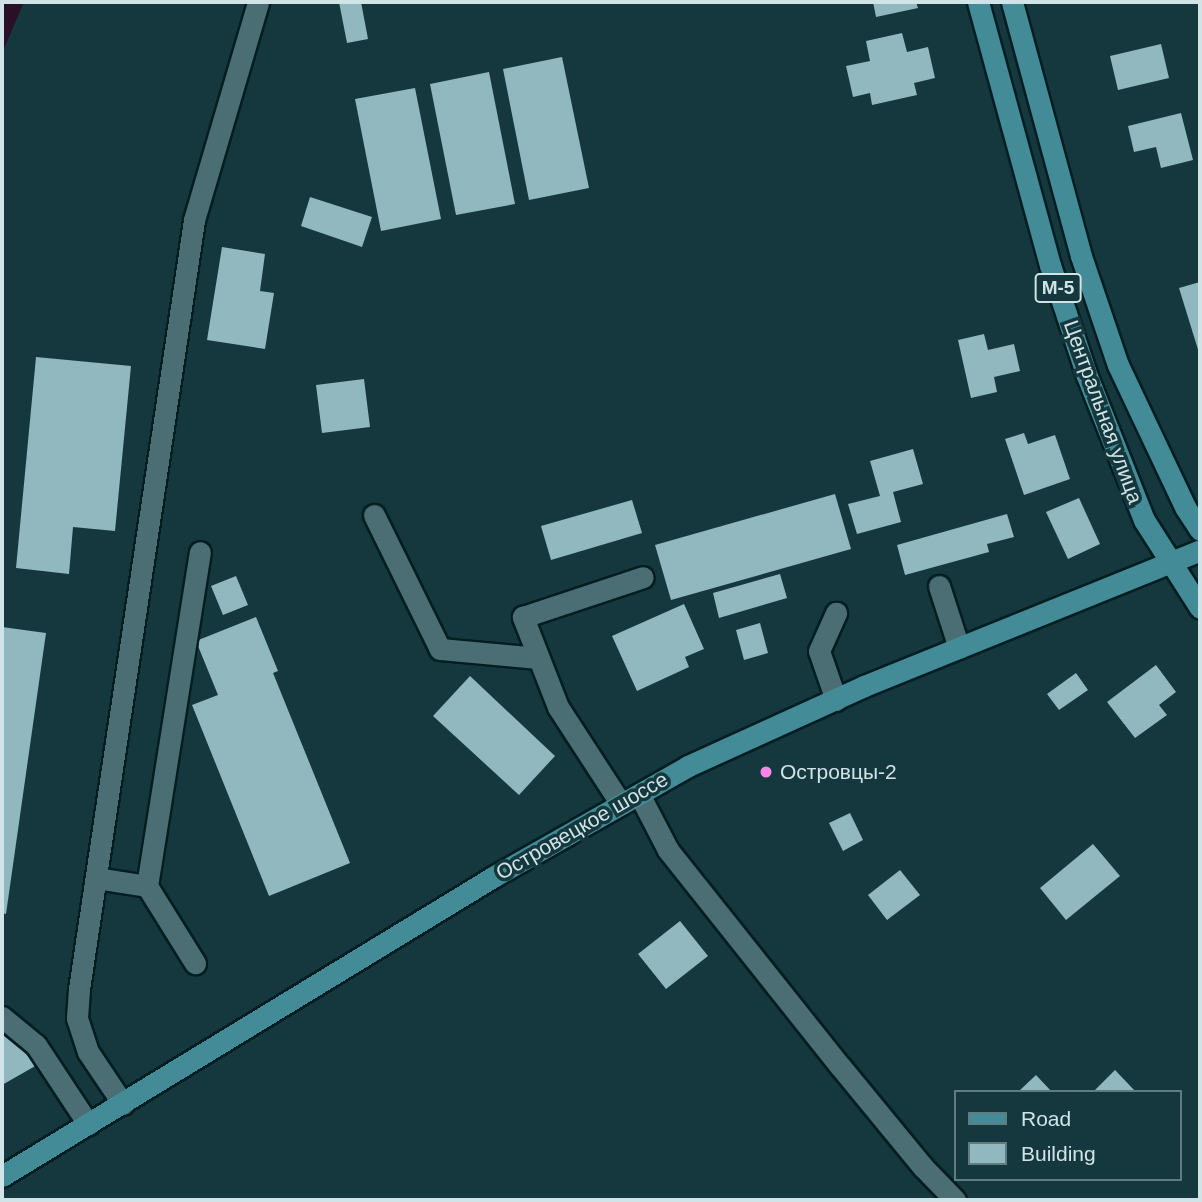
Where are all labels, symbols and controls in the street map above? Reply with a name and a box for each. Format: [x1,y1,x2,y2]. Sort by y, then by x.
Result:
road number: М-5 [1034,272,1082,304]
street label: Центральная улица [1058,317,1148,507]
place label: Островцы-2 [780,759,897,785]
marker: Островцы-2 [758,764,774,780]
street label: Островецкое шоссе [492,767,672,885]
legend [954,1090,1181,1181]
text: Road [1021,1107,1071,1130]
text: Building [1021,1142,1096,1165]

